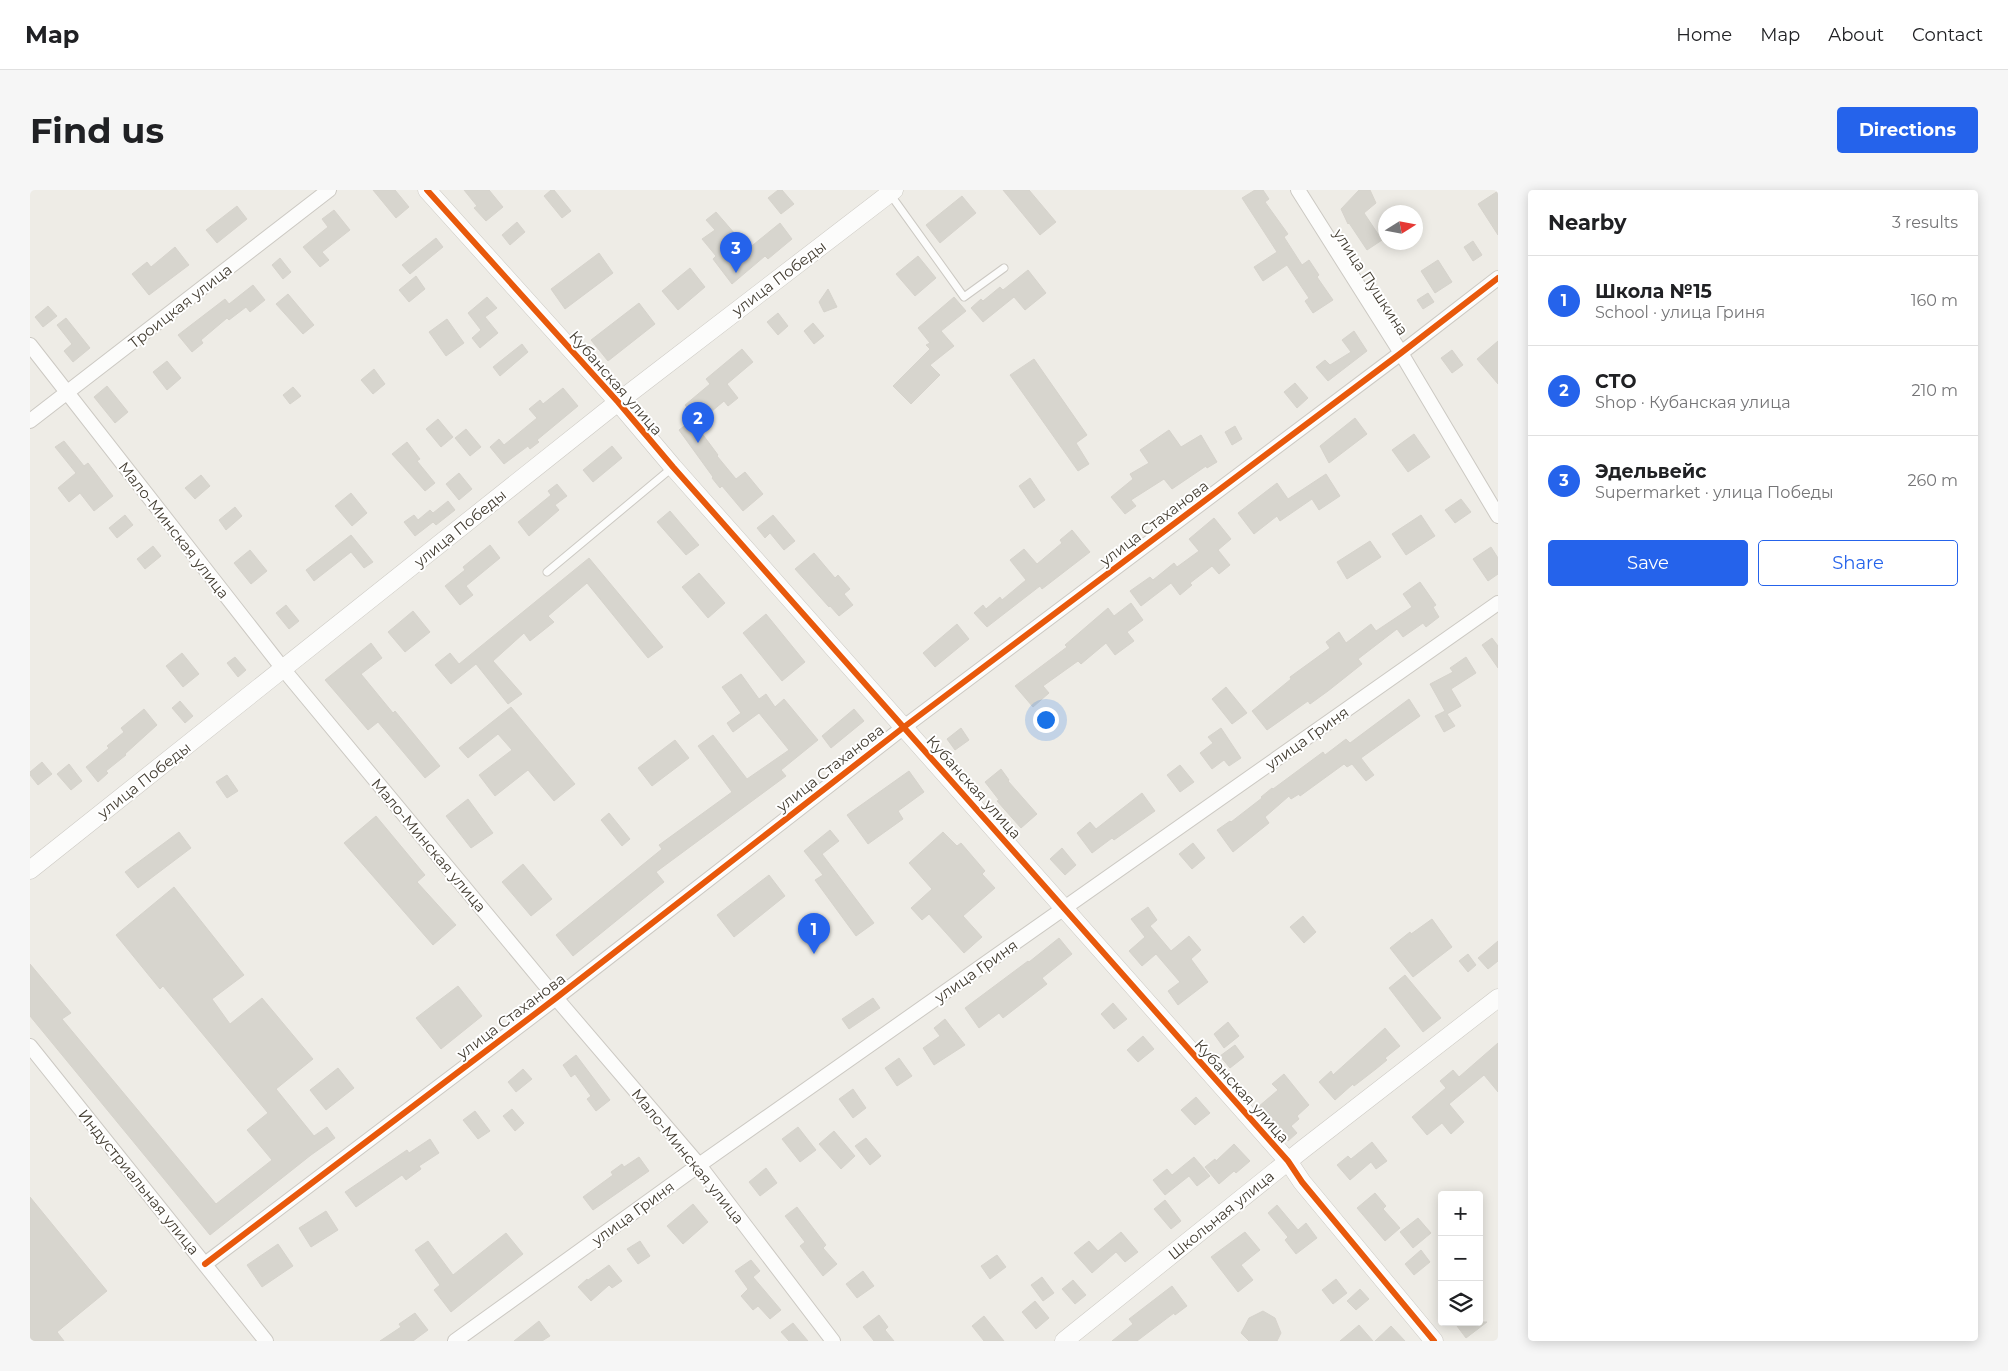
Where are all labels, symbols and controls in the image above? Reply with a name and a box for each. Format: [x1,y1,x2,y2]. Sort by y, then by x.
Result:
text: Map [25,20,79,49]
text: Home [1676,24,1732,46]
text: Map [1760,24,1800,46]
text: About [1828,24,1884,46]
text: Contact [1912,24,1983,46]
button: Directions [1837,107,1978,153]
text: Find us [30,109,164,152]
north arrow [1378,205,1423,250]
text: Nearby [1548,210,1627,235]
text: 3 results [1892,213,1958,232]
street label: улица Пушкина [1329,224,1413,339]
pin: 3 [720,232,752,273]
street label: улица Победы [727,236,830,320]
street label: Троицкая улица [124,260,236,352]
text: Школа №15 [1595,280,1712,303]
text: 1 [1561,291,1567,310]
text: 160 m [1911,291,1958,310]
text: School · улица Гриня [1595,303,1765,322]
street label: Кубанская улица [565,327,667,439]
text: СТО [1595,370,1636,393]
text: 2 [1559,381,1569,400]
text: 210 m [1911,381,1958,400]
text: Shop · Кубанская улица [1595,393,1791,412]
pin: 2 [682,402,714,443]
street label: Мало-Минская улица [115,458,233,602]
text: Эдельвейс [1595,460,1707,483]
text: 3 [1559,471,1569,490]
text: 260 m [1907,471,1958,490]
street label: улица Стаханова [1095,476,1212,571]
text: Supermarket · улица Победы [1595,483,1834,502]
street label: улица Победы [409,485,510,572]
button: Save [1548,540,1748,586]
button: Share [1758,540,1958,586]
street label: улица Гриня [1261,702,1352,774]
your location [1033,707,1059,733]
street label: улица Стаханова [772,720,888,816]
street label: Кубанская улица [923,731,1025,843]
street label: улица Победы [93,738,194,823]
street label: Мало-Минская улица [368,774,490,916]
pin: 1 [798,913,830,954]
street label: улица Гриня [930,935,1021,1007]
street label: улица Стаханова [452,969,569,1064]
street label: Кубанская улица [1191,1035,1293,1147]
street label: Мало-Минская улица [628,1085,748,1227]
street label: Индустриальная улица [74,1105,204,1259]
street label: Школьная улица [1164,1166,1278,1264]
street label: улица Гриня [587,1177,678,1250]
map controls [1438,1191,1483,1326]
button: + [1438,1191,1483,1236]
button: − [1438,1236,1483,1281]
button: layers [1438,1281,1483,1326]

